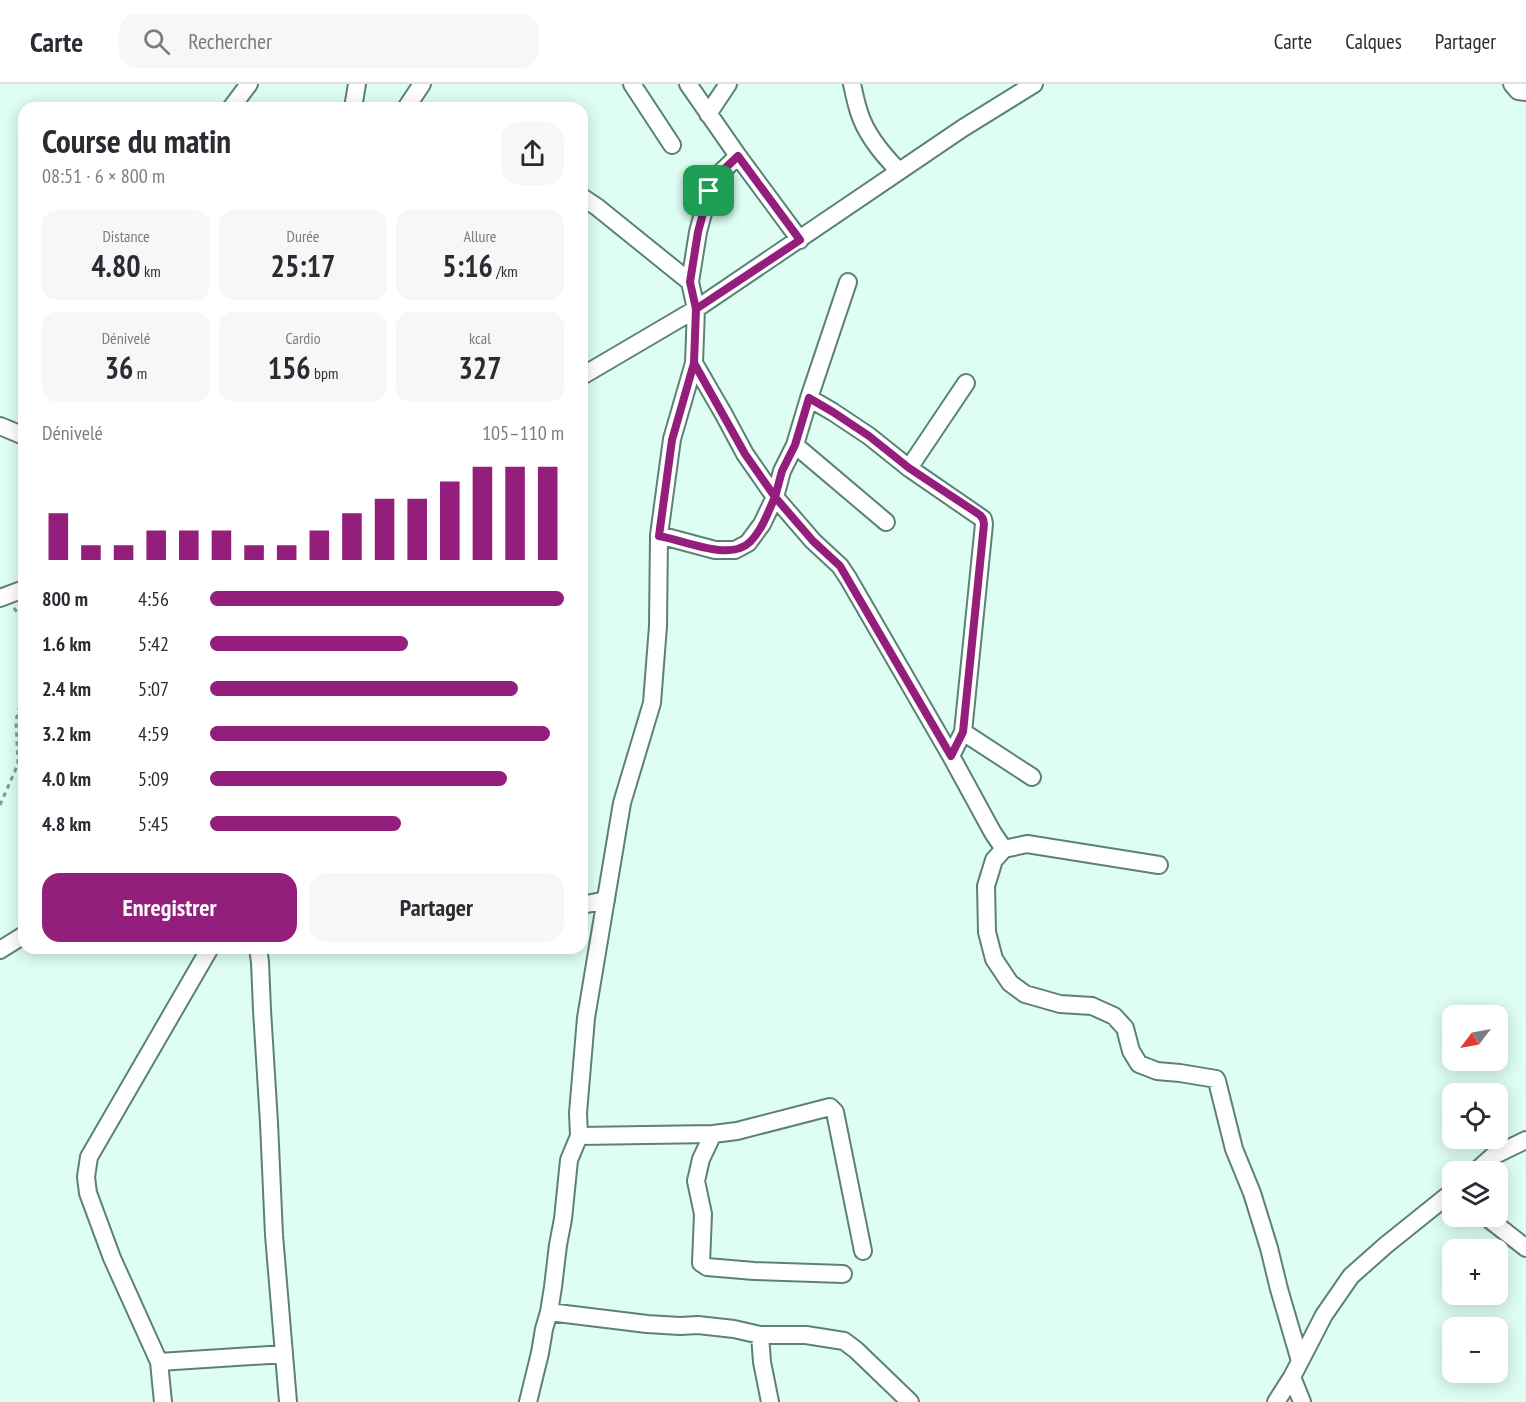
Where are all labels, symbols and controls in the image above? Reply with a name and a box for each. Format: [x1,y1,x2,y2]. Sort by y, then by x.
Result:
search box [119,14,539,68]
text: Carte [30,23,83,60]
icon: search [140,25,173,58]
text: Rechercher [188,27,272,55]
text: Carte [1274,28,1312,55]
text: Calques [1345,28,1402,55]
text: Partager [1435,28,1496,55]
text: Course du matin [42,119,231,162]
button: share [501,122,564,185]
text: 08:51 · 6 × 800 m [42,163,165,189]
pin [683,165,734,216]
icon: arrive [692,174,725,207]
text: Distance [102,226,150,246]
text: Durée [287,226,319,246]
text: Allure [464,226,496,246]
text: 4.80 [91,246,141,285]
text: 25:17 [271,246,335,285]
text: 5:16 [442,246,493,285]
text: km [141,261,161,281]
text: /km [493,261,518,281]
text: Dénivelé [102,328,150,348]
text: Cardio [285,328,321,348]
text: kcal [469,328,491,348]
text: 36 [105,348,133,387]
text: 156 [268,348,311,387]
text: 327 [458,348,502,387]
text: m [133,363,147,383]
text: bpm [311,363,338,383]
text: Dénivelé [42,420,103,446]
text: 105–110 m [482,420,564,446]
text: 800 m [42,586,88,612]
text: 4:56 [138,586,169,612]
text: 1.6 km [42,631,91,657]
text: 5:42 [138,631,169,657]
text: 2.4 km [42,676,91,702]
text: 5:07 [138,676,169,702]
text: 3.2 km [42,721,91,747]
text: 4:59 [138,721,169,747]
text: 4.0 km [42,766,91,792]
text: 5:09 [138,766,169,792]
text: 4.8 km [42,811,91,837]
text: 5:45 [138,811,169,837]
button: Enregistrer [42,873,297,942]
button: Partager [309,873,564,942]
north arrow [1442,1005,1508,1071]
map controls [1442,1005,1508,1383]
button: locate [1442,1083,1508,1149]
button: layers [1442,1161,1508,1227]
button: + [1442,1239,1508,1305]
button: − [1442,1317,1508,1383]

